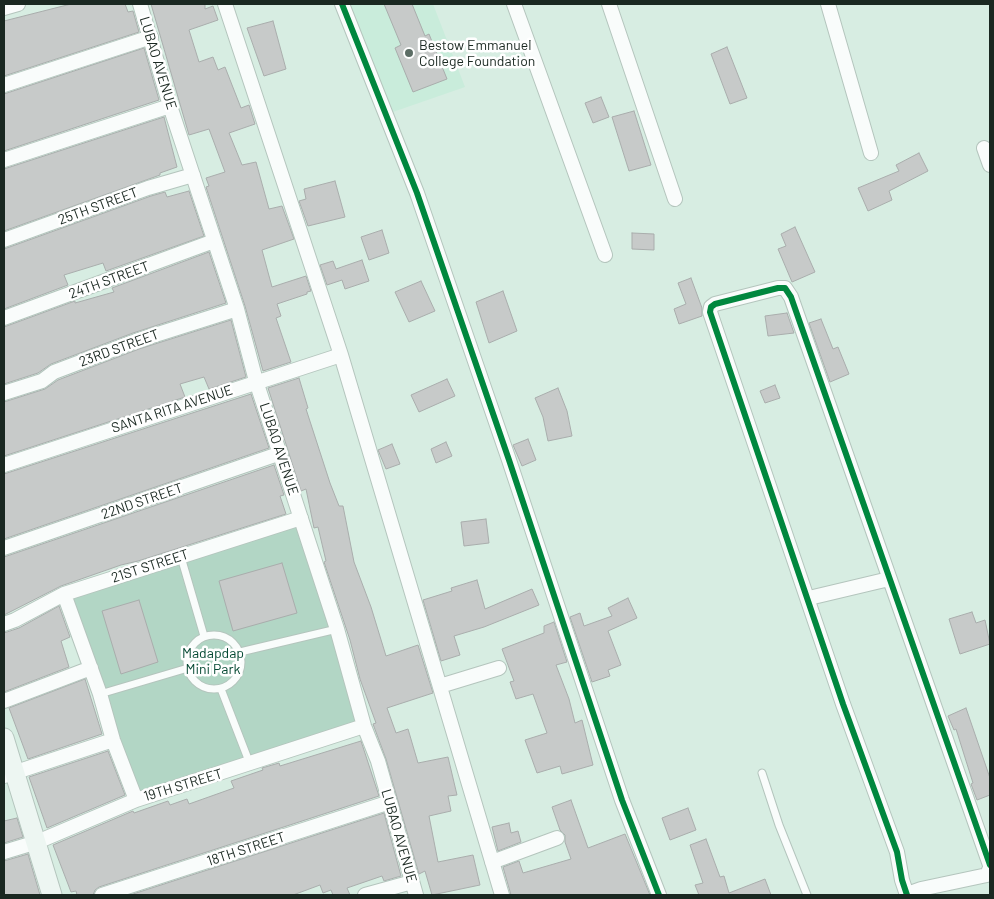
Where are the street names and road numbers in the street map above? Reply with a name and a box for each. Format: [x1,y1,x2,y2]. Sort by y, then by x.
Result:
street label: LUBAO AVENUE [136,14,180,112]
street label: 25TH STREET [56,184,140,228]
street label: 24TH STREET [66,258,152,302]
street label: 23RD STREET [77,326,161,370]
street label: SANTA RITA AVENUE [109,381,235,437]
street label: LUBAO AVENUE [256,400,302,498]
street label: 22ND STREET [99,479,185,523]
street label: 21ST STREET [109,546,191,586]
street label: 19TH STREET [142,765,224,805]
street label: LUBAO AVENUE [378,787,420,885]
street label: 18TH STREET [205,828,287,870]

